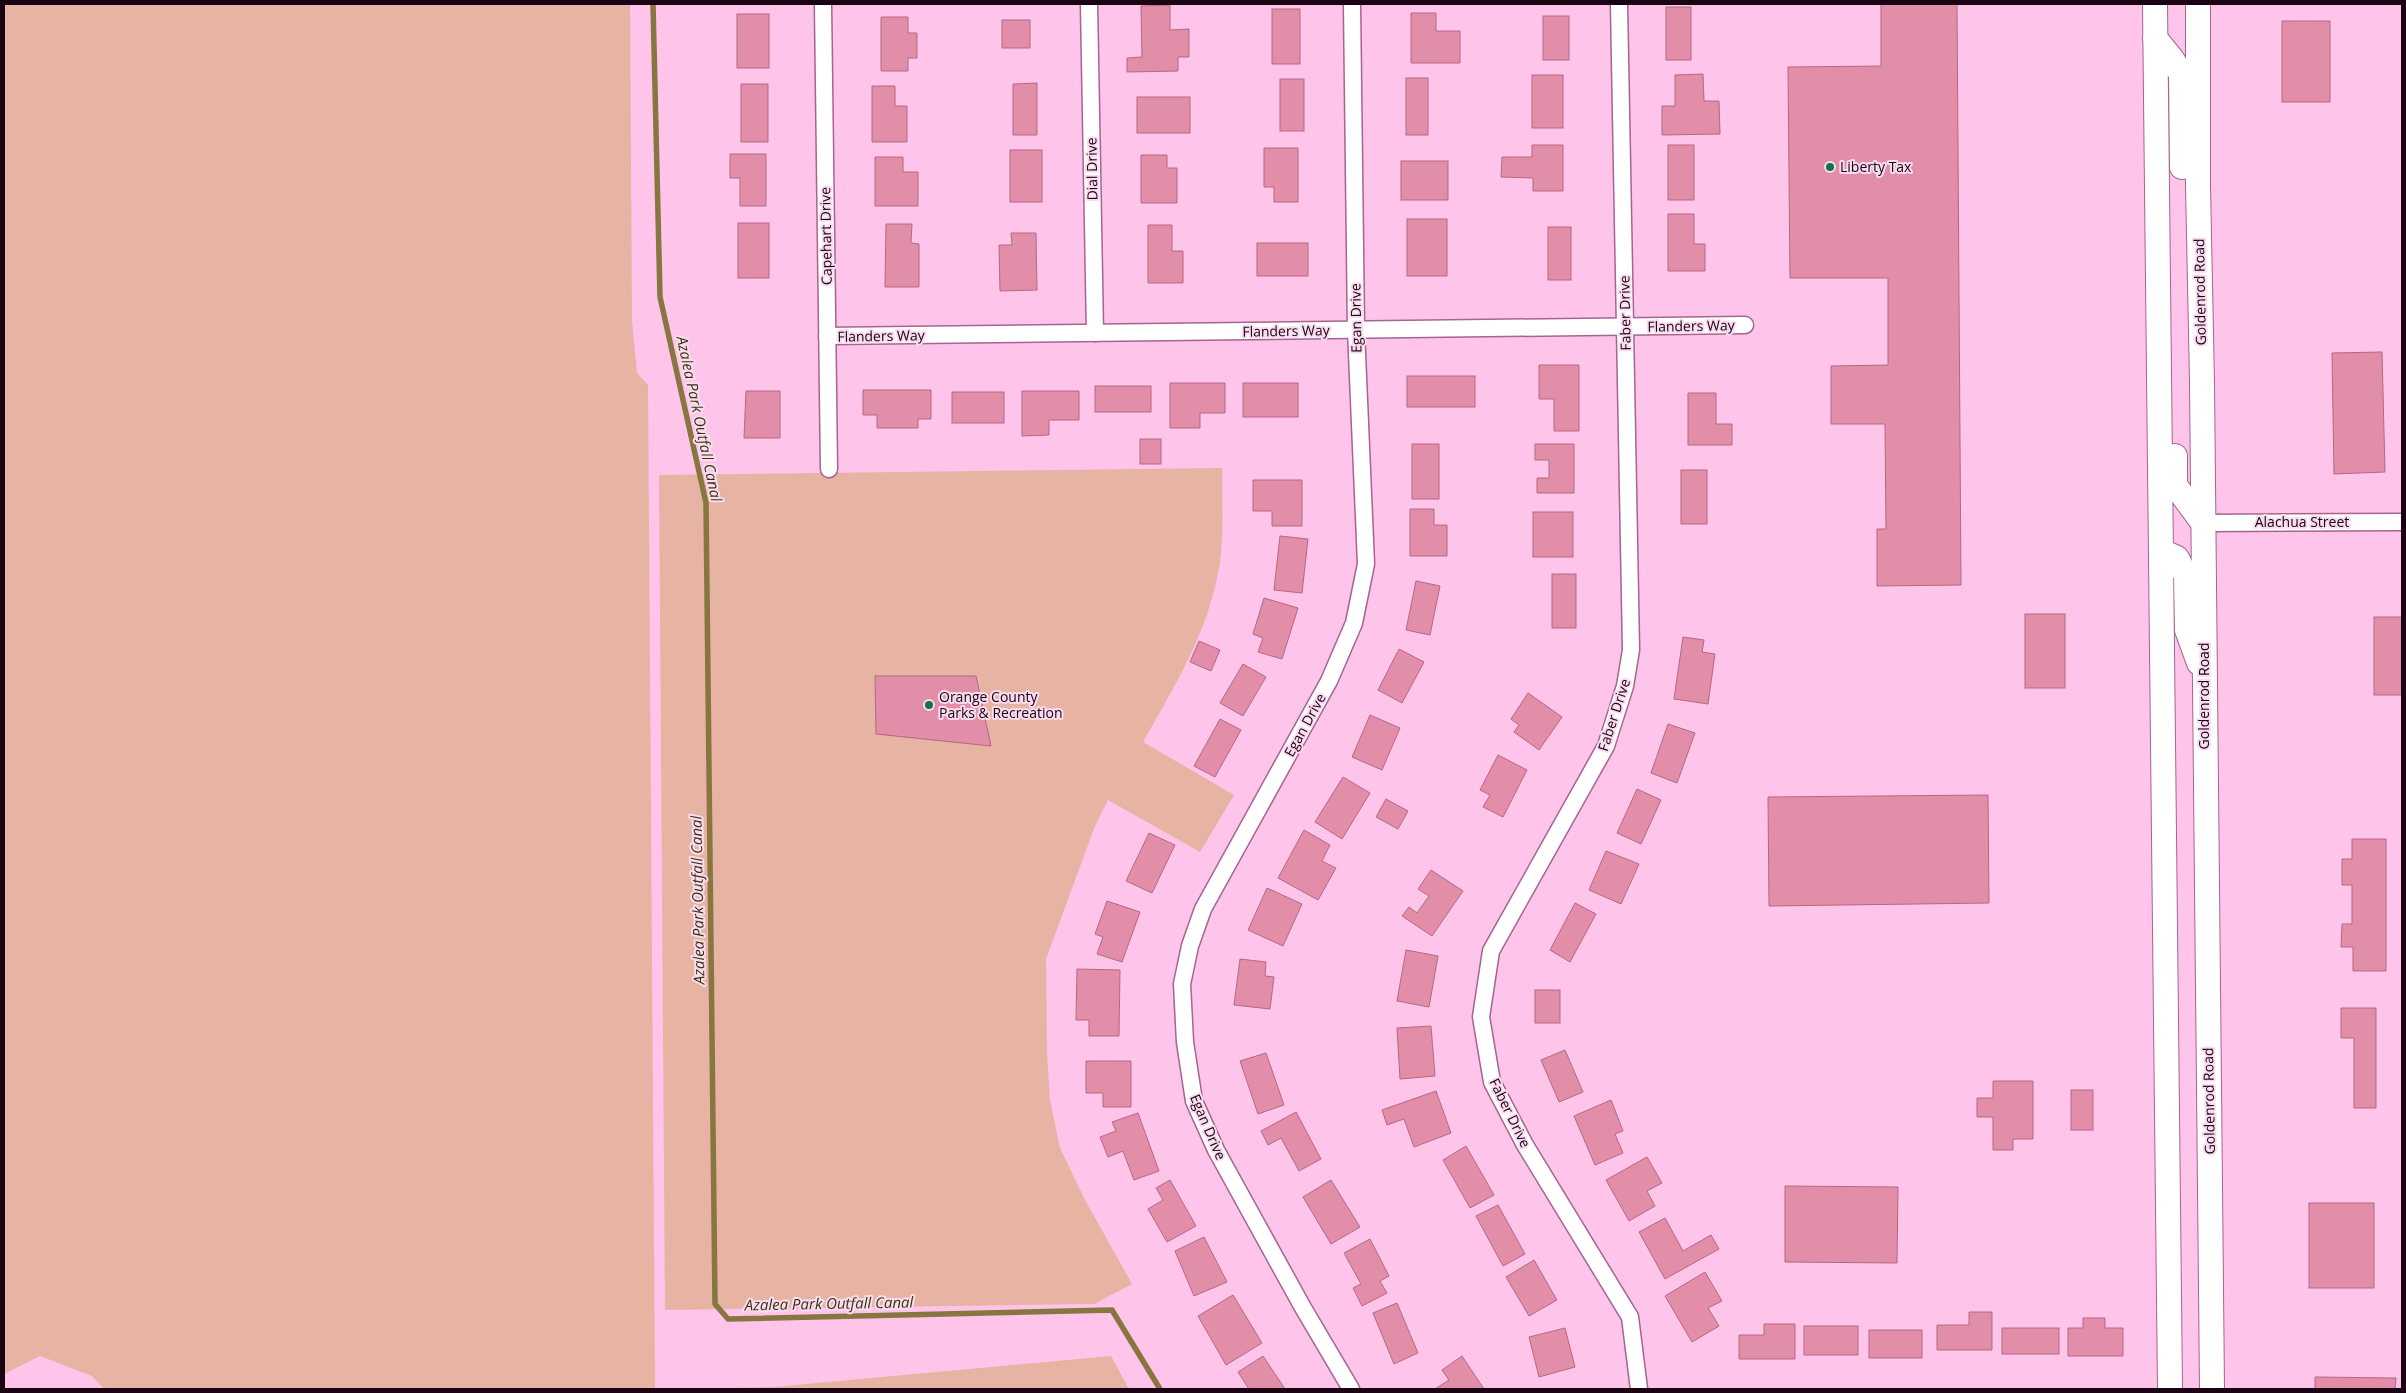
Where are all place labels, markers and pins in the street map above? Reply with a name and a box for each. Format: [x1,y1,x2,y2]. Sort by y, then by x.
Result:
place label: Liberty Tax [1840,157,1912,176]
marker: Liberty Tax [1824,161,1836,173]
place label: Orange County Parks & Recreation [939,687,1063,722]
marker: Orange County Parks & Recreation [923,699,935,711]

